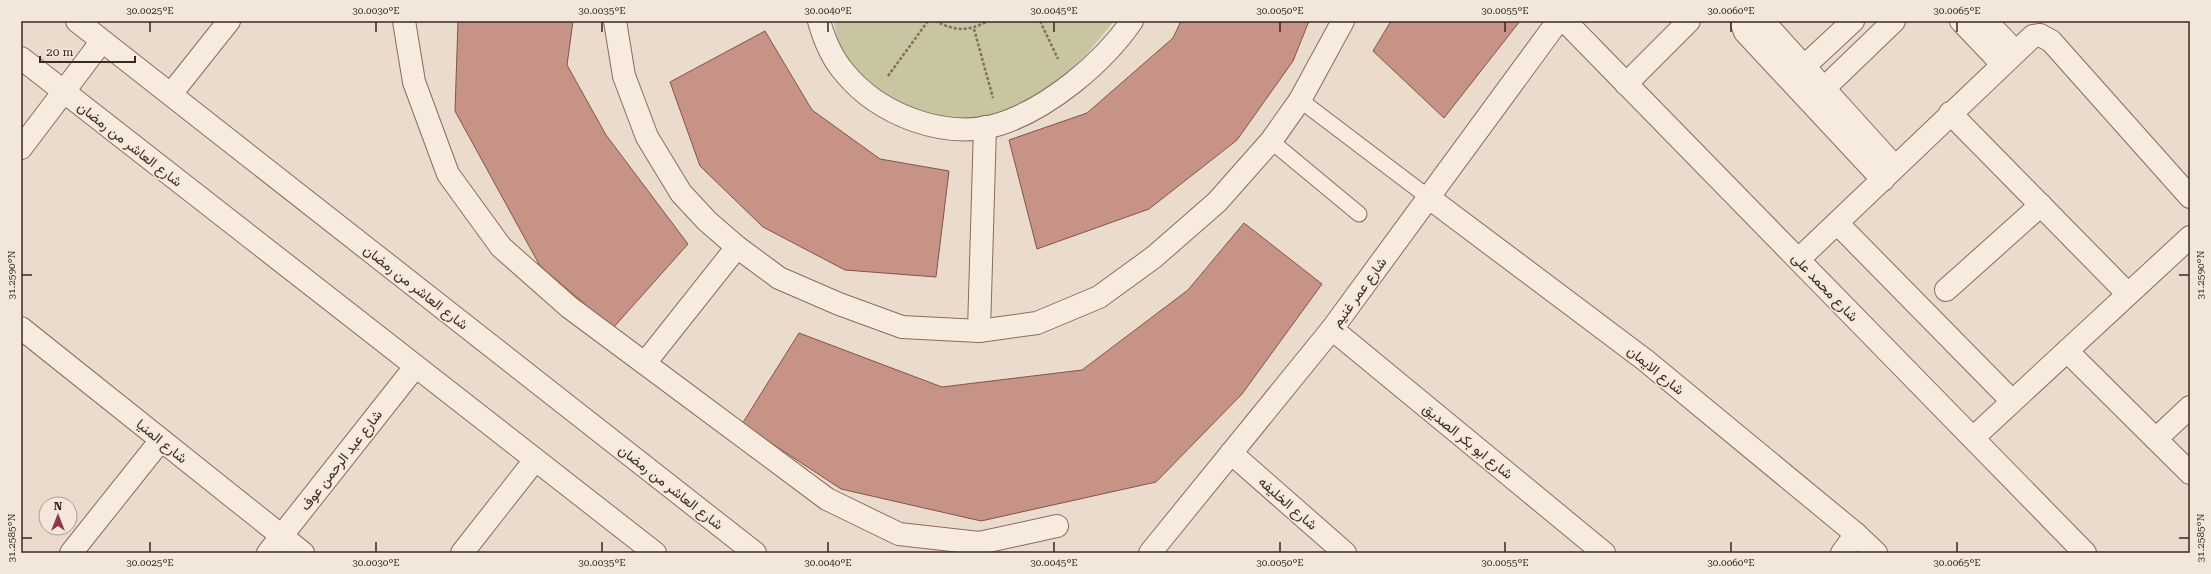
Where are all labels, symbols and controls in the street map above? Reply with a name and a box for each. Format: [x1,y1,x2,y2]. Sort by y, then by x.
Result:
text: 30.0025°E [126,5,174,16]
text: 30.0030°E [352,5,400,16]
text: 30.0035°E [578,5,626,16]
text: 30.0040°E [804,5,852,16]
text: 30.0045°E [1030,5,1078,16]
text: 30.0050°E [1256,5,1304,16]
text: 30.0055°E [1481,5,1529,16]
text: 30.0060°E [1707,5,1755,16]
text: 30.0065°E [1933,5,1981,16]
scale bar [40,38,135,64]
text: 20 m [46,45,73,59]
street label: شارع العاشر من رمضان [73,98,185,192]
street label: شارع العاشر من رمضان [359,241,471,335]
text: 31.2590°N [6,250,17,300]
street label: شارع محمد على [1786,250,1862,326]
text: 31.2590°N [2195,250,2206,300]
street label: شارع عمر غنيم [1328,254,1392,332]
street label: شارع الايمان [1622,342,1688,400]
street label: شارع ابو بكر الصديق [1418,400,1516,484]
street label: شارع عبد الرحمن عوف [297,407,388,515]
street label: شارع المنيا [132,416,191,469]
street label: شارع العاشر من رمضان [614,441,726,535]
street label: شارع الخليفه [1254,473,1321,535]
north arrow [38,496,78,536]
text: N [54,500,63,513]
text: 31.2585°N [6,513,17,563]
text: 31.2585°N [2195,513,2206,563]
text: 30.0025°E [126,557,174,568]
text: 30.0030°E [352,557,400,568]
text: 30.0035°E [578,557,626,568]
text: 30.0040°E [804,557,852,568]
text: 30.0045°E [1030,557,1078,568]
text: 30.0050°E [1256,557,1304,568]
text: 30.0055°E [1481,557,1529,568]
text: 30.0060°E [1707,557,1755,568]
text: 30.0065°E [1933,557,1981,568]

